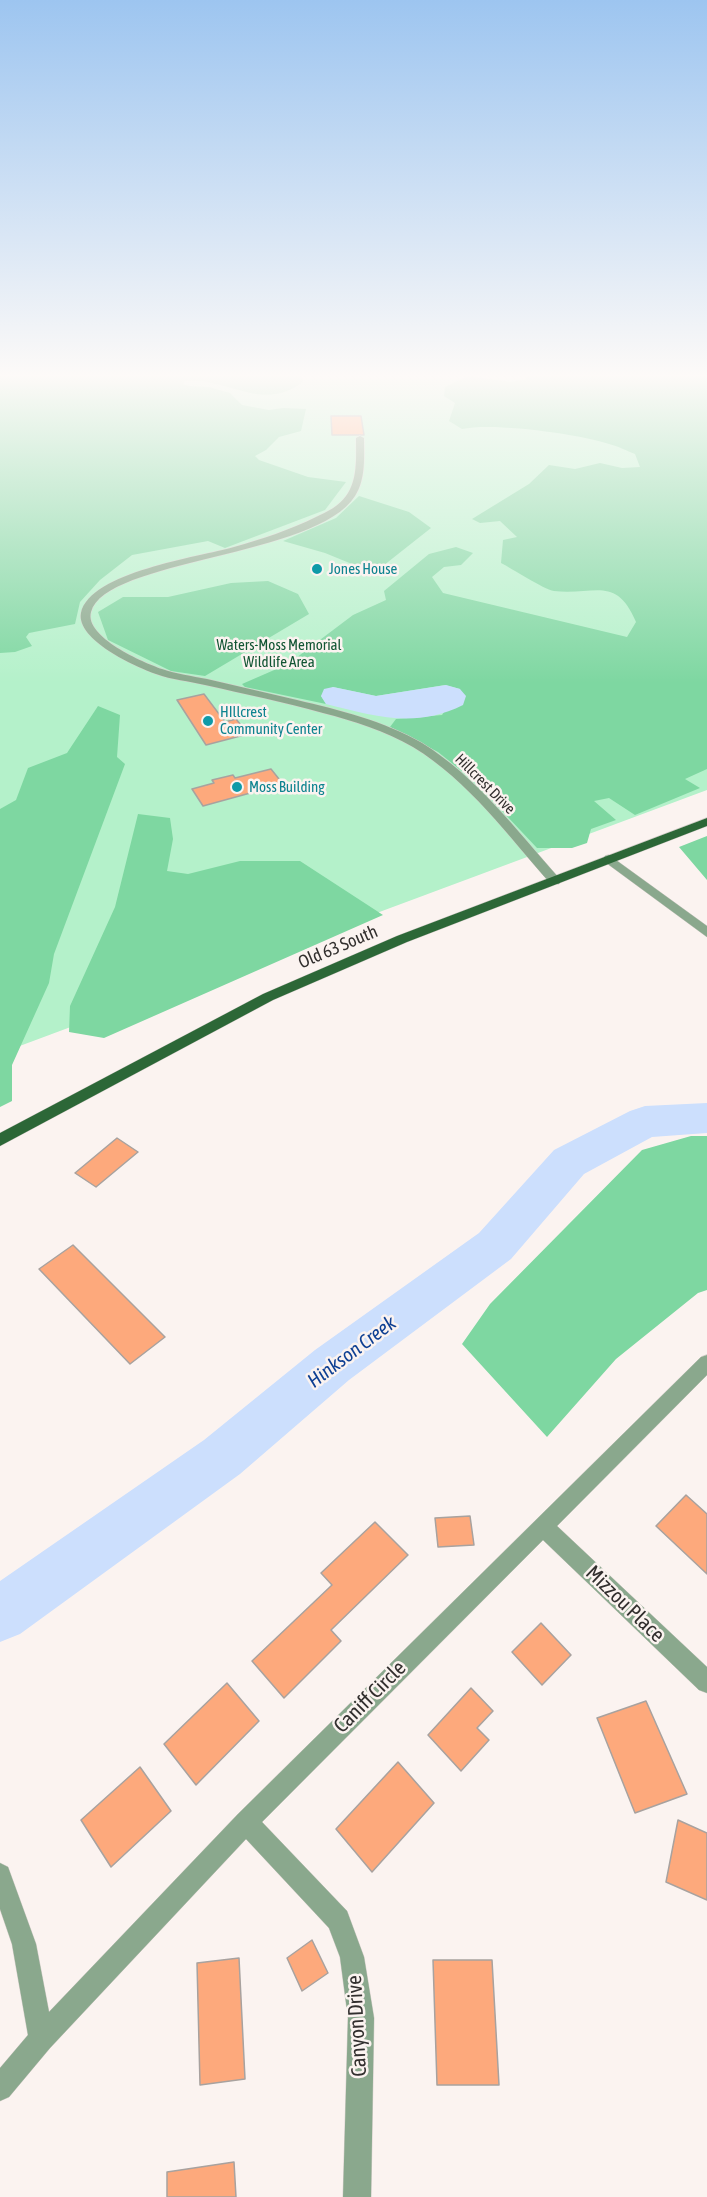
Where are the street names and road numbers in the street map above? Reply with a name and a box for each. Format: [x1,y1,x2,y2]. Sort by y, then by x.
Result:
street label: Hillcrest Drive [451,750,519,818]
street label: Old 63 South [295,921,381,973]
street label: Mizzou Place [580,1560,670,1648]
street label: Caniff Circle [329,1656,411,1738]
street label: Canyon Drive [342,1975,372,2077]

